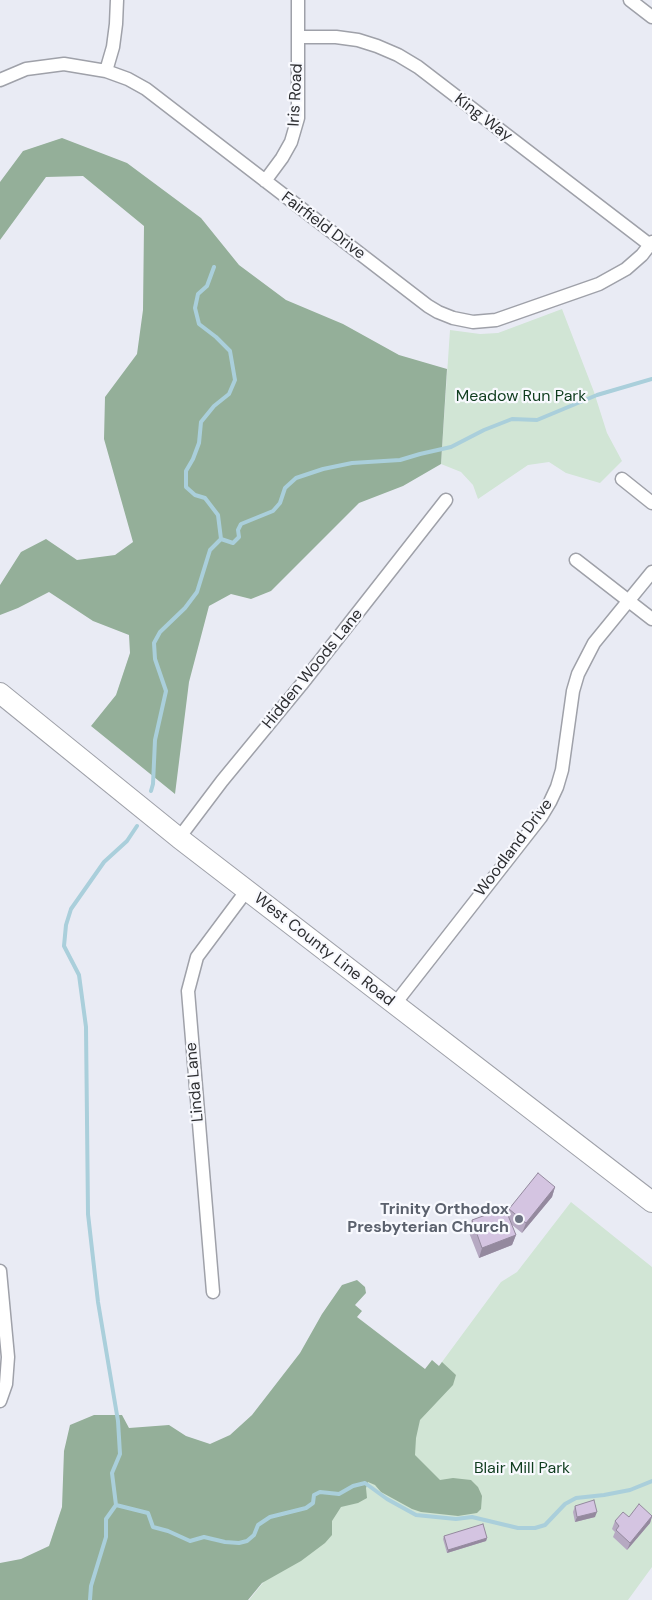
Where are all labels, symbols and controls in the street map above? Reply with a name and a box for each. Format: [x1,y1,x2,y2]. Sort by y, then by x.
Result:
street label: Iris Road [285,63,307,127]
street label: King Way [450,90,516,146]
street label: Fairfield Drive [277,188,369,264]
park label: Meadow Run Park [456,387,586,407]
street label: Hidden Woods Lane [259,605,367,733]
street label: Woodland Drive [471,795,557,901]
street label: West County Line Road [250,889,398,1011]
street label: Linda Lane [182,1041,208,1123]
place label: Trinity Orthodox Presbyterian Church [347,1200,509,1238]
marker: Trinity Orthodox Presbyterian Church [513,1213,525,1225]
park label: Blair Mill Park [474,1459,570,1479]

